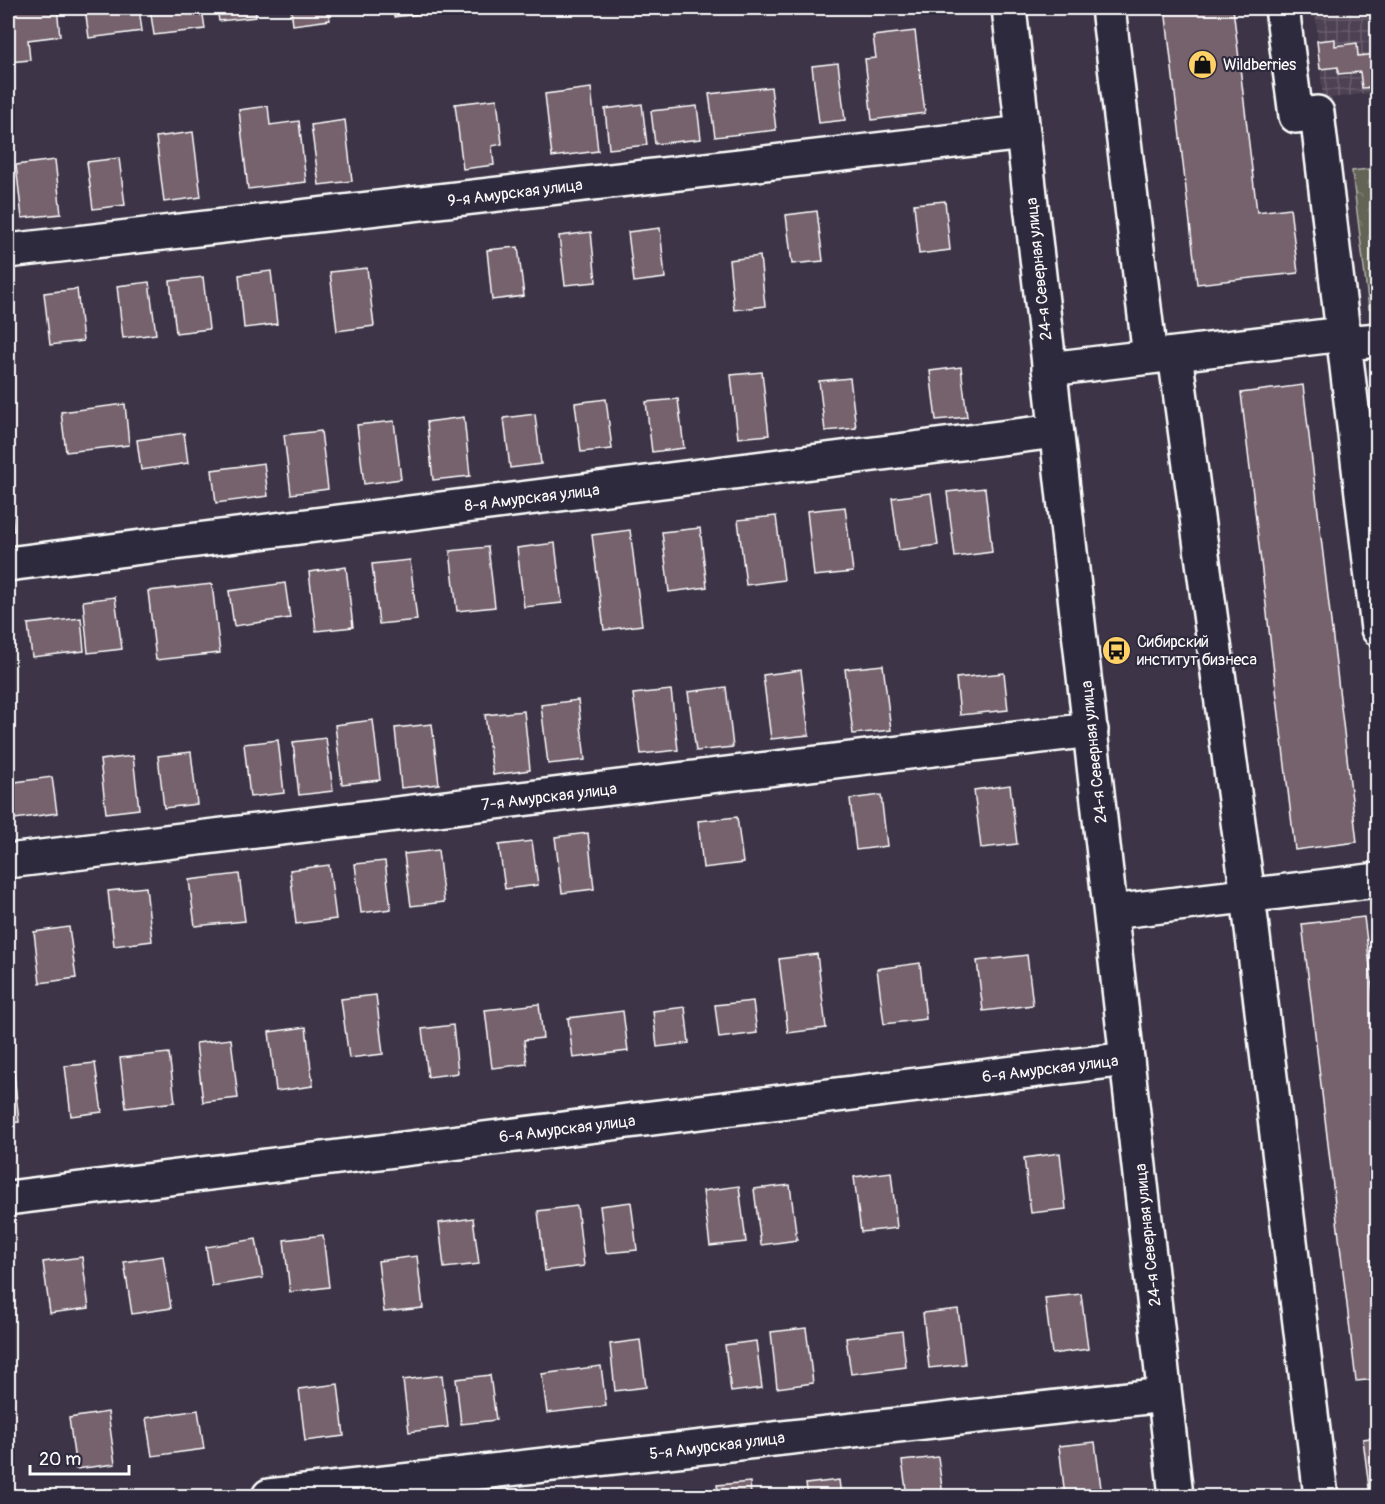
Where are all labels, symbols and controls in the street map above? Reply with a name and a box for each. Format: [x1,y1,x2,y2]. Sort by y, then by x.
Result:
shop icon: Wildberries [1186,48,1218,80]
place label: Wildberries [1223,55,1296,75]
street label: 9-я Амурская улица [446,175,584,211]
street label: 24-я Северная улица [1022,197,1056,341]
street label: 8-я Амурская улица [463,480,601,516]
place label: Сибирский институт бизнеса [1137,632,1257,670]
bus stop icon: Сибирский институт бизнеса [1100,634,1132,666]
street label: 24-я Северная улица [1077,680,1111,824]
street label: 7-я Амурская улица [480,779,618,815]
street label: 6-я Амурская улица [981,1051,1119,1087]
street label: 6-я Амурская улица [498,1111,636,1147]
street label: 24-я Северная улица [1131,1163,1165,1307]
street label: 5-я Амурская улица [648,1428,786,1464]
scale bar [30,1438,129,1476]
text: 20 m [39,1448,81,1471]

